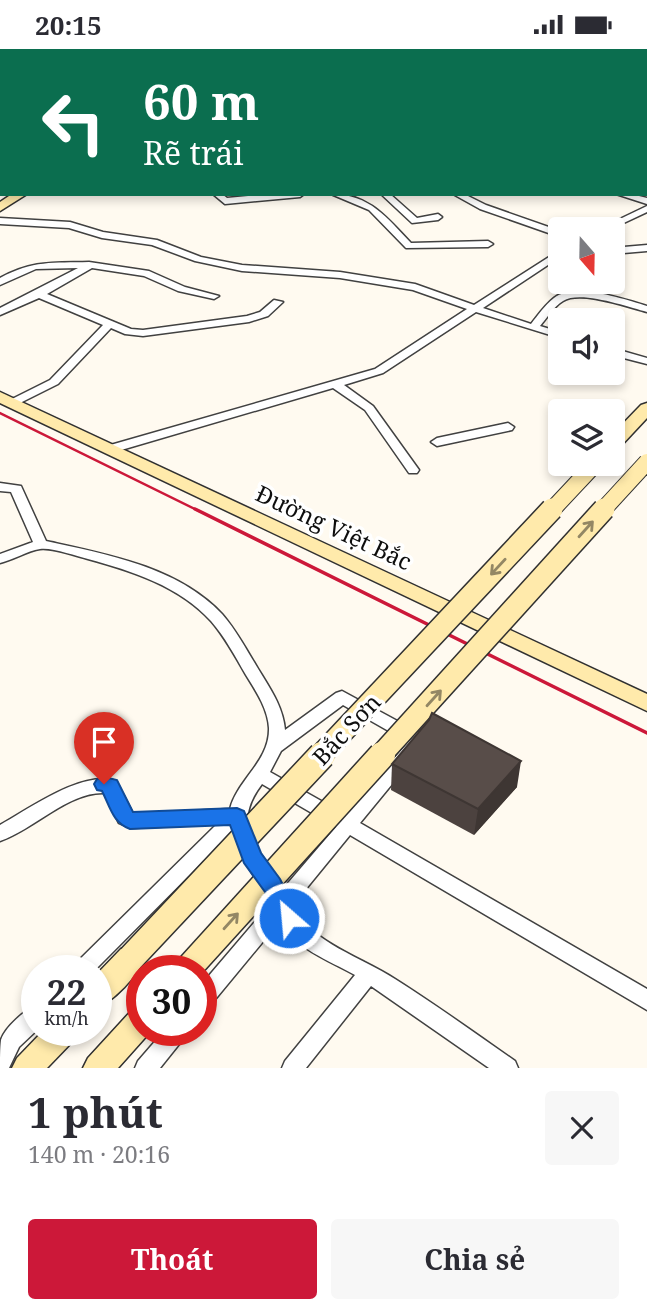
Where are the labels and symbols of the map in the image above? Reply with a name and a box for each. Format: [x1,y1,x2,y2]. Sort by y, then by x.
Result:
north arrow [548,217,625,294]
street label: Đường Việt Bắc [251,477,417,577]
one-way arrow [578,521,595,538]
one-way arrow [490,558,506,576]
street label: Bắc Sơn [305,686,387,772]
one-way arrow [425,690,442,707]
pin [74,712,134,784]
position arrow [252,881,326,955]
one-way arrow [223,913,240,930]
speed limit sign: 30 [126,955,217,1046]

